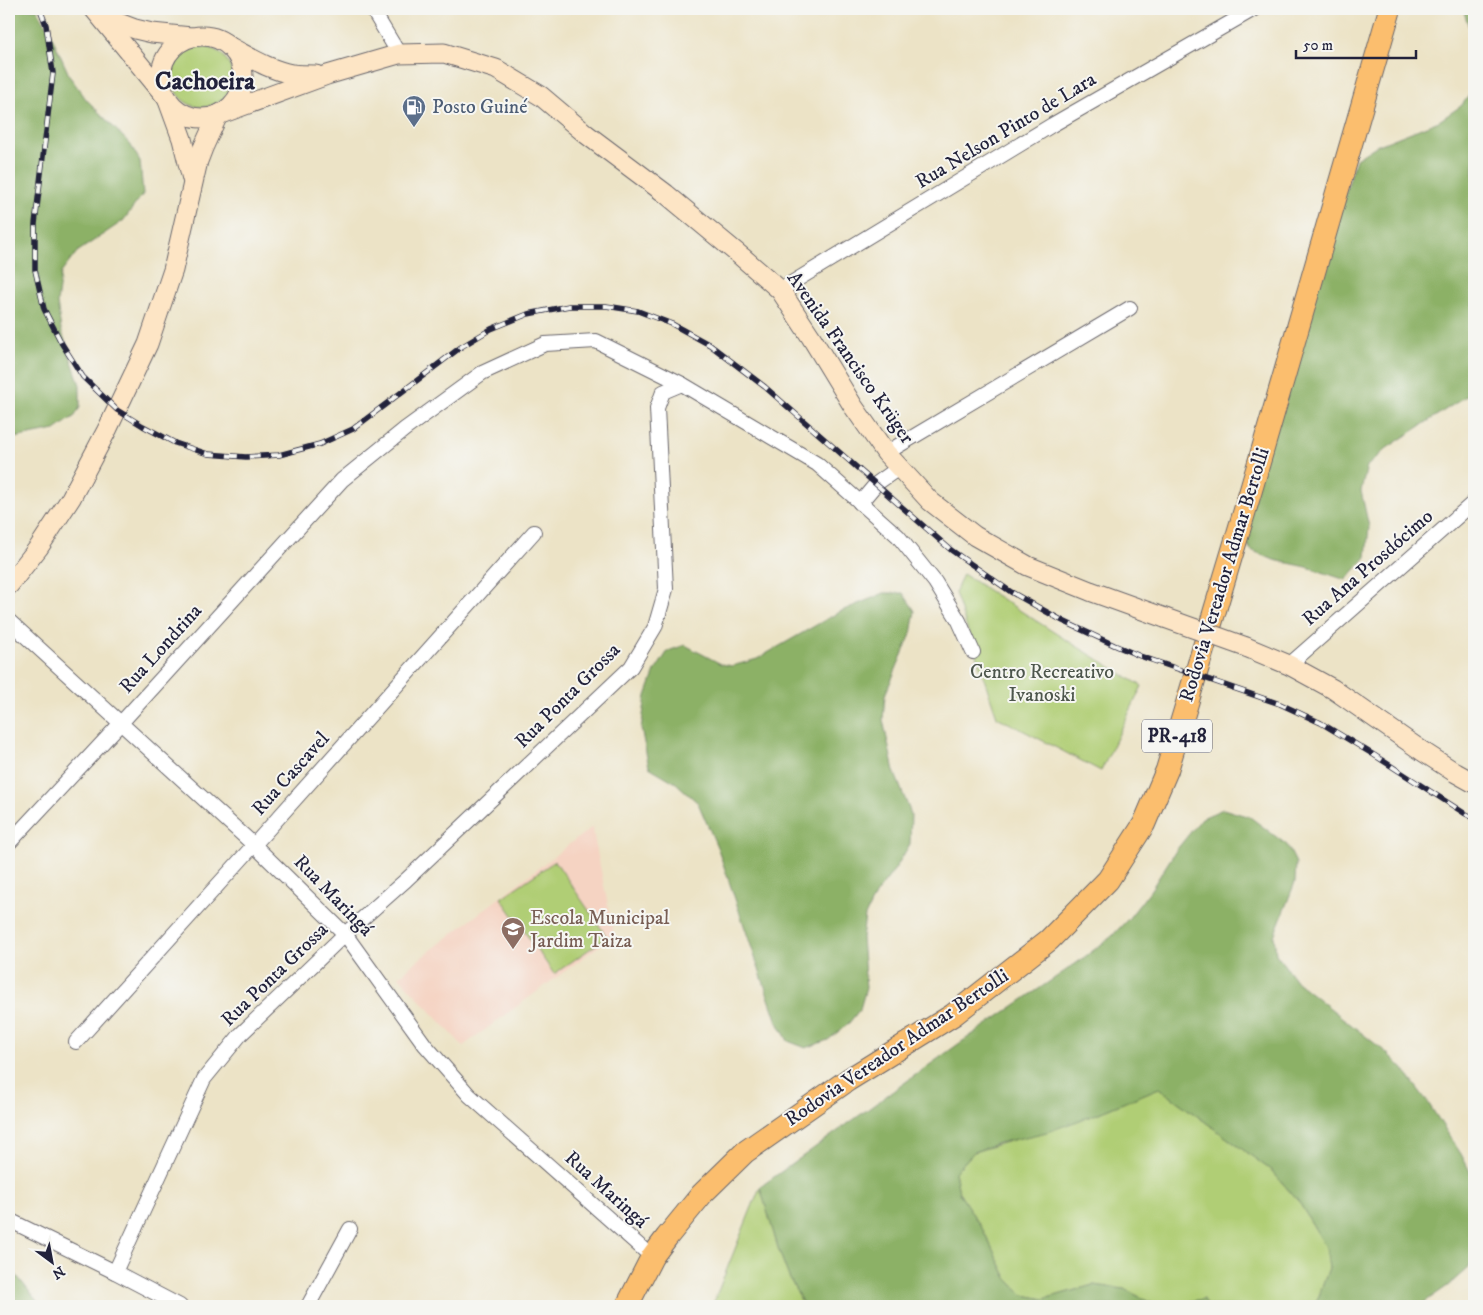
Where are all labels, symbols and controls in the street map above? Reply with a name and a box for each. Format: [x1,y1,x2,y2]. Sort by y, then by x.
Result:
scale bar [1296,28,1416,60]
text: 50 m [1303,36,1333,55]
district label: Cachoeira [155,66,255,97]
street label: Rua Nelson Pinto de Lara [911,67,1101,195]
fuel station icon: Posto Guiné [401,94,427,128]
place label: Posto Guiné [432,95,528,120]
street label: Avenida Francisco Krüger [781,267,919,450]
street label: Rodovia Vereador Admar Bertolli [1174,445,1276,705]
street label: Rua Ana Prosdócimo [1297,504,1439,632]
street label: Rua Londrina [114,599,208,699]
street label: Rua Ponta Grossa [510,638,626,754]
park label: Centro Recreativo Ivanoski [970,660,1114,708]
road number: PR-418 [1142,719,1212,752]
street label: Rua Cascavel [247,727,335,821]
street label: Rua Maringá [288,850,378,942]
place label: Escola Municipal Jardim Taiza [528,906,669,954]
school or university icon: Escola Municipal Jardim Taiza [500,916,526,950]
street label: Rua Ponta Grossa [216,917,334,1032]
street label: Rodovia Vereador Admar Bertolli [780,964,1014,1132]
street label: Rua Maringá [559,1146,653,1234]
north arrow [28,1238,78,1288]
text: N [48,1261,68,1283]

